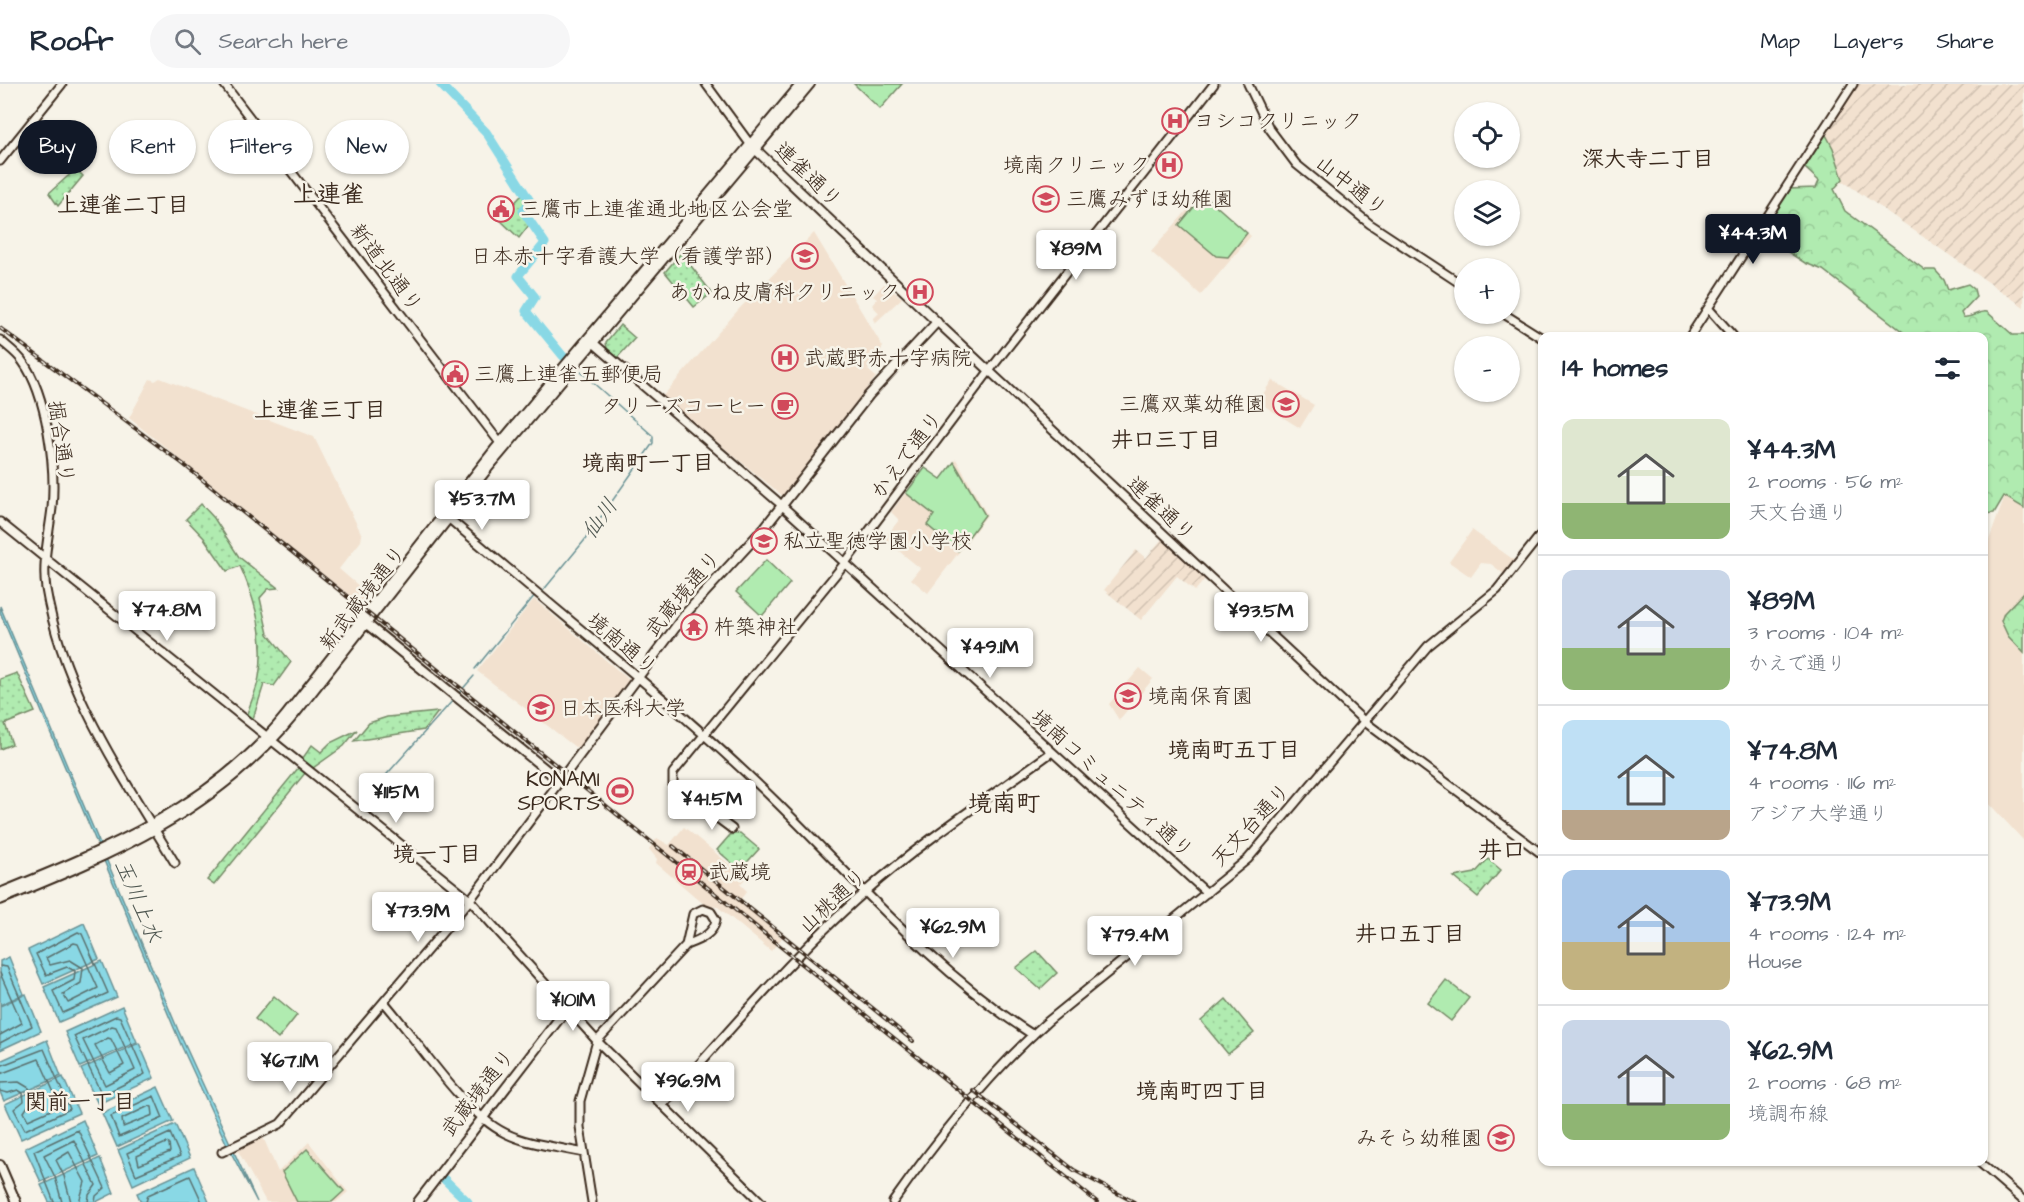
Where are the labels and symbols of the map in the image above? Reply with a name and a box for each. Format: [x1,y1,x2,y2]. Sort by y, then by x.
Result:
hospital icon: ヨシコクリニック [1160,106,1190,136]
place label: ヨシコクリニック [1194,107,1362,136]
street label: 連雀通り [768,135,848,215]
district label: 深大寺二丁目 [1582,144,1714,175]
street label: 山中通り [1309,149,1393,223]
hospital icon: 境南クリニック [1154,150,1184,180]
place label: 境南クリニック [1003,151,1150,180]
district label: 上連雀 [293,178,365,212]
school or university icon: 三鷹みずほ幼稚園 [1031,184,1061,214]
place label: 三鷹みずほ幼稚園 [1066,185,1233,214]
district label: 上連雀二丁目 [57,190,189,221]
public building icon: 三鷹市上連雀通北地区公会堂 [486,194,516,224]
place label: 三鷹市上連雀通北地区公会堂 [520,195,793,224]
pin: ¥44.3M [1704,214,1802,265]
street label: 新道北通り [343,217,429,319]
pin: ¥89M [1040,230,1112,281]
school or university icon: 日本赤十字看護大学（看護学部） [790,241,820,271]
place label: 日本赤十字看護大学（看護学部） [471,242,786,271]
hospital icon: あかね皮膚科クリニック [905,277,935,307]
place label: あかね皮膚科クリニック [669,278,900,307]
hospital icon: 武蔵野赤十字病院 [770,343,800,373]
place label: 武蔵野赤十字病院 [804,344,972,373]
public building icon: 三鷹上連雀五郵便局 [440,359,470,389]
place label: 三鷹上連雀五郵便局 [474,360,663,389]
school or university icon: 三鷹双葉幼稚園 [1271,389,1301,419]
place label: 三鷹双葉幼稚園 [1119,390,1266,419]
cafe icon: タリーズコーヒー [770,391,800,421]
place label: タリーズコーヒー [601,392,766,421]
district label: 上連雀三丁目 [254,395,386,426]
street label: 掘合通り [41,398,81,486]
street label: かえで通り [864,405,950,505]
district label: 井口三丁目 [1111,425,1221,456]
district label: 境南町一丁目 [582,448,714,479]
street label: 連雀通り [1120,470,1202,548]
pin: ¥53.7M [433,480,531,531]
water label: 仙川 [575,492,625,546]
school or university icon: 私立聖徳学園小学校 [749,526,779,556]
place label: 私立聖徳学園小学校 [783,527,972,556]
street label: 新武蔵境通り [313,539,413,657]
street label: 武蔵境通り [638,544,728,644]
pin: ¥74.8M [118,591,216,642]
pin: ¥93.5M [1212,592,1310,643]
street label: 境南通り [581,606,663,682]
temple icon: 杵築神社 [679,612,709,642]
place label: 杵築神社 [714,613,798,642]
pin: ¥49.1M [941,628,1039,679]
school or university icon: 境南保育園 [1113,681,1143,711]
place label: 境南保育園 [1148,682,1253,711]
school or university icon: 日本医科大学 [526,693,556,723]
place label: 日本医科大学 [560,694,686,723]
street label: 境南コミュニティ通り [1024,703,1200,865]
district label: 境南町五丁目 [1168,735,1300,766]
place label: KONAMI SPORTS [517,765,600,818]
pin: ¥115M [354,773,438,824]
sports icon: KONAMI SPORTS [605,776,635,806]
street label: 天文台通り [1205,777,1297,873]
pin: ¥41.5M [663,780,761,831]
district label: 境南町 [968,787,1040,821]
district label: 井口 [1478,834,1526,868]
district label: 境一丁目 [393,839,481,870]
water label: 玉川上水 [107,854,169,948]
station icon: 武蔵境 [674,857,704,887]
place label: 武蔵境 [708,858,771,887]
street label: 山桃通り [792,862,874,940]
pin: ¥73.9M [369,892,467,943]
pin: ¥62.9M [904,908,1002,959]
pin: ¥79.4M [1086,916,1184,967]
district label: 井口五丁目 [1355,919,1465,950]
pin: ¥101M [531,981,615,1032]
pin: ¥67.1M [241,1042,339,1093]
street label: 武蔵境通り [434,1043,522,1143]
pin: ¥96.9M [639,1062,737,1113]
district label: 境南町四丁目 [1136,1076,1268,1107]
district label: 関前一丁目 [25,1087,135,1118]
school or university icon: みそら幼稚園 [1486,1123,1516,1153]
place label: みそら幼稚園 [1356,1124,1482,1153]

